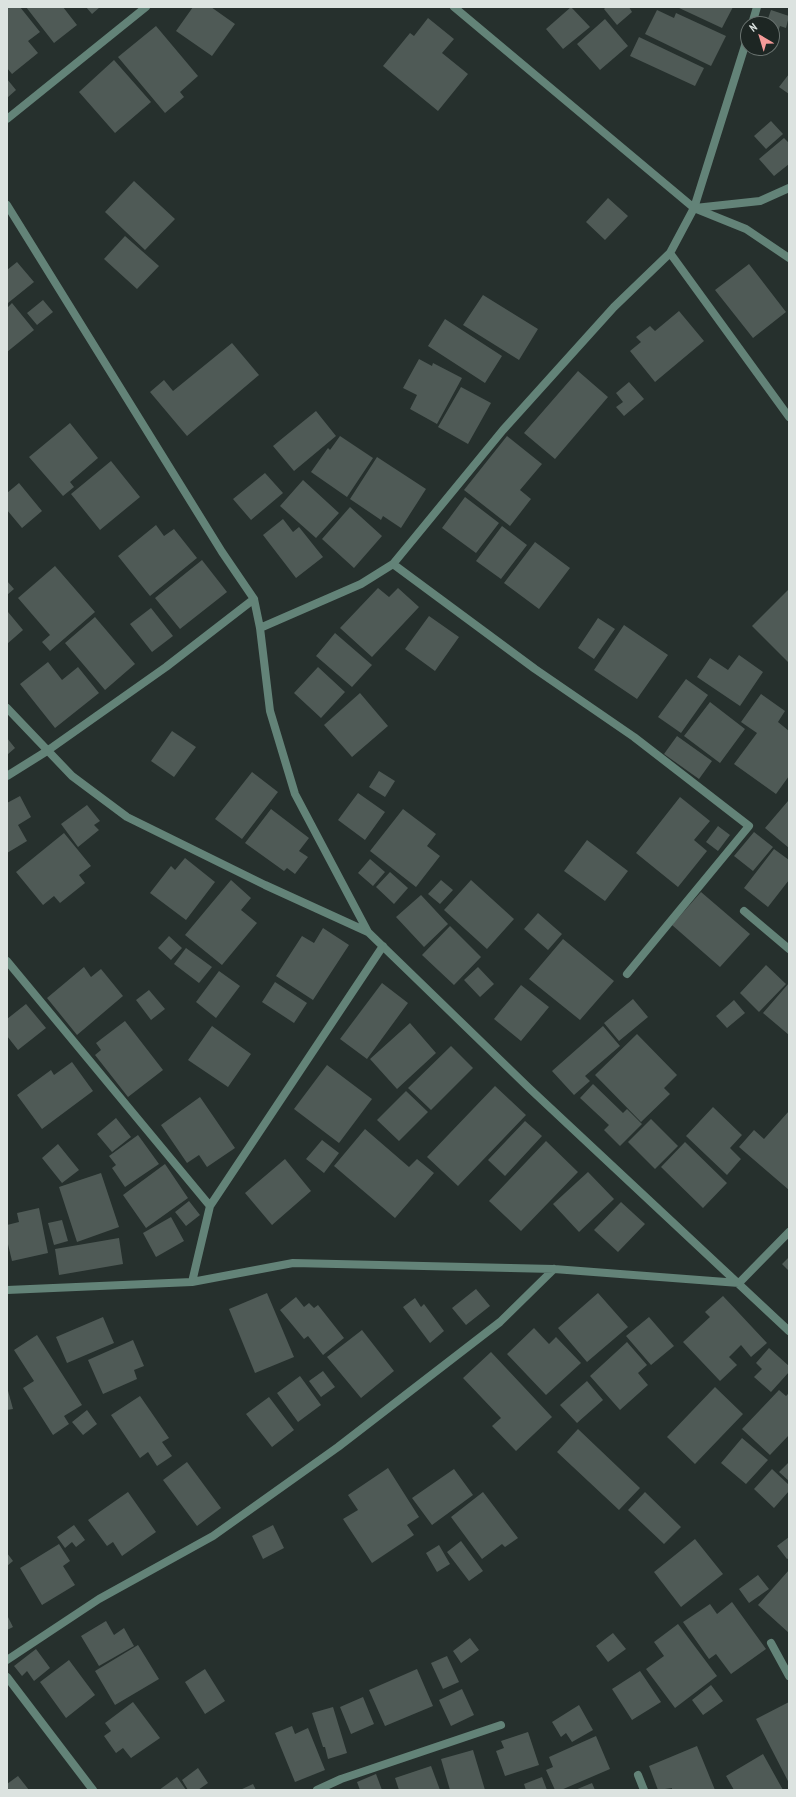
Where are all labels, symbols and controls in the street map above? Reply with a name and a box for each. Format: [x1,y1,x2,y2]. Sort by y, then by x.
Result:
north arrow [740,16,780,56]
text: N [747,20,760,35]

